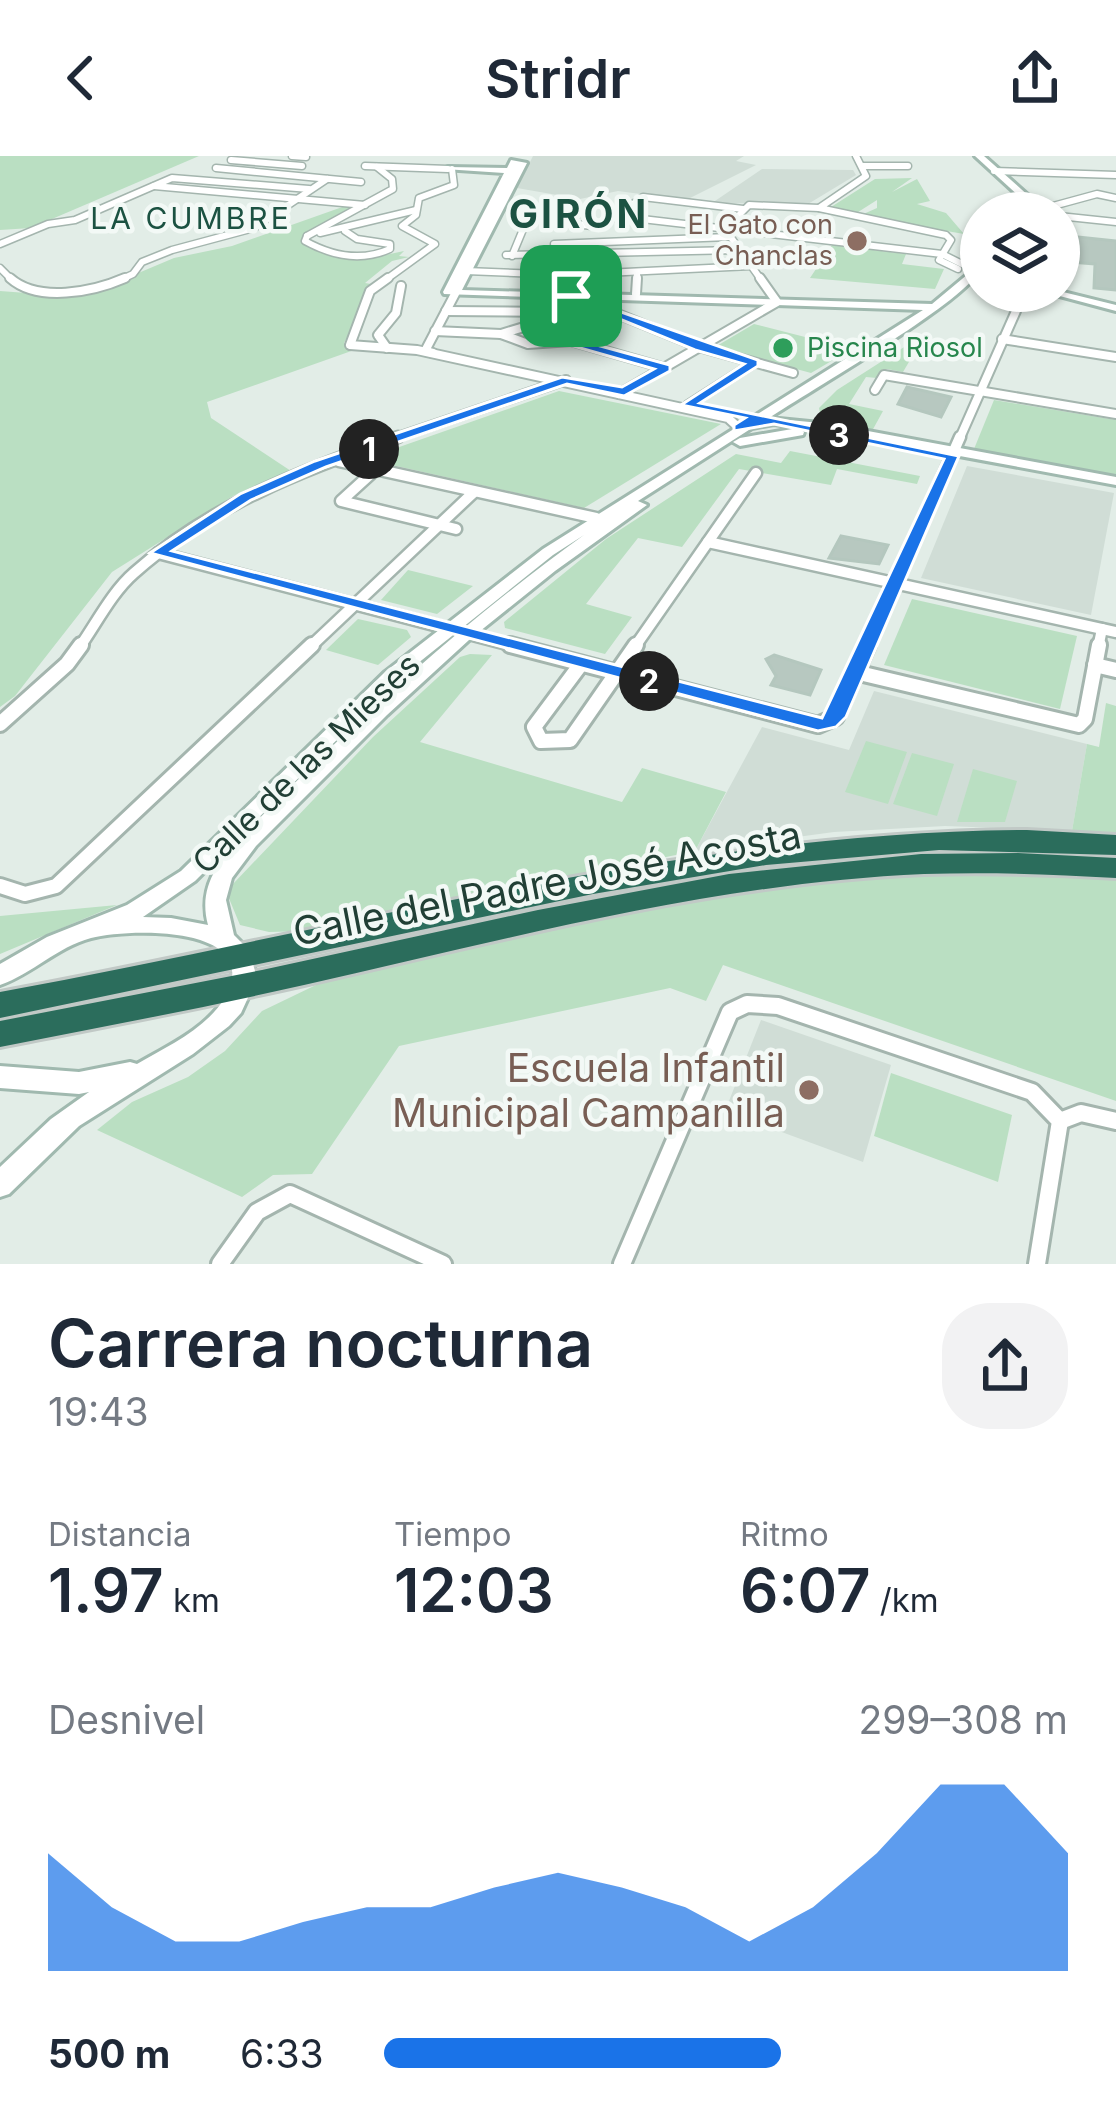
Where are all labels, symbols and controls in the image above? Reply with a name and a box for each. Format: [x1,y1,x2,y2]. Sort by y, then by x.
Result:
icon: back [48,45,114,111]
icon: share [1002,45,1068,111]
text: Stridr [485,46,631,111]
district label: GIRÓN [509,190,649,237]
map controls [960,192,1080,312]
button: layers [960,192,1080,312]
district label: LA CUMBRE [90,200,292,236]
place label: El Gato con Chanclas [687,208,833,272]
marker: El Gato con Chanclas [844,228,870,254]
pin [520,245,622,347]
icon: arrive [538,263,604,329]
place label: Piscina Riosol [807,331,983,364]
marker: Piscina Riosol [770,335,796,361]
pin: 3 [809,405,869,465]
text: 3 [828,415,850,455]
pin: 1 [339,419,399,479]
text: 1 [362,429,376,469]
street label: Calle de las Mieses [184,644,428,882]
pin: 2 [619,651,679,711]
text: 2 [639,661,659,701]
street label: Calle del Padre José Acosta [289,810,805,955]
place label: Escuela Infantil Municipal Campanilla [392,1044,785,1136]
marker: Escuela Infantil Municipal Campanilla [796,1077,822,1103]
text: Carrera nocturna [48,1303,593,1383]
button: share [942,1303,1068,1429]
text: 19:43 [48,1388,149,1435]
text: Distancia [48,1514,192,1554]
text: Tiempo [394,1514,511,1554]
text: Ritmo [740,1514,829,1554]
text: 1.97 [48,1554,164,1626]
text: 12:03 [394,1554,554,1626]
text: 6:07 [740,1554,871,1626]
text: km [164,1580,220,1620]
text: /km [871,1580,939,1620]
text: Desnivel [48,1696,205,1743]
text: 299–308 m [858,1696,1068,1743]
text: 500 m [48,2030,170,2077]
text: 6:33 [240,2030,324,2077]

